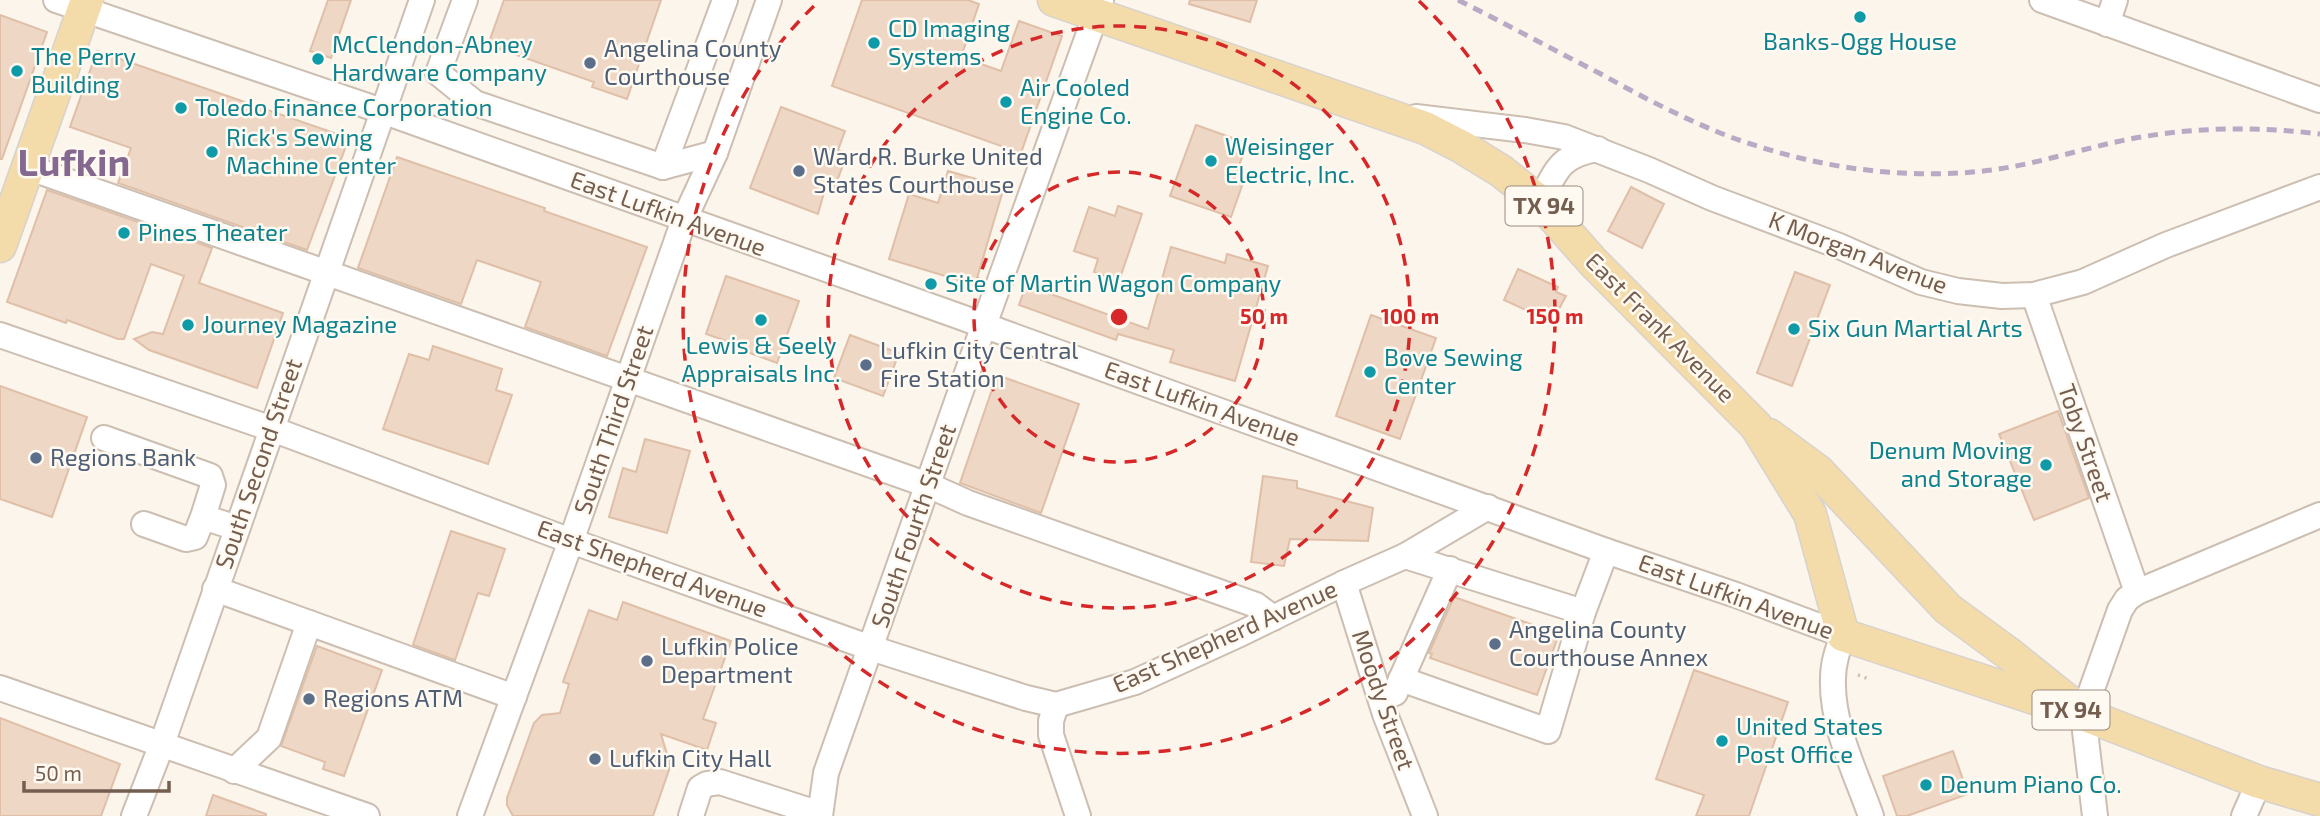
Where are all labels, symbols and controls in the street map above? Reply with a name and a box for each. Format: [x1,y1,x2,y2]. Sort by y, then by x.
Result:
marker: Banks-Ogg House [1852,9,1868,25]
place label: CD Imaging Systems [888,13,1010,70]
place label: Banks-Ogg House [1763,26,1957,55]
place label: McClendon-Abney Hardware Company [332,29,547,86]
place label: Angelina County Courthouse [604,33,782,90]
marker: CD Imaging Systems [866,35,882,51]
place label: The Perry Building [31,41,136,98]
marker: McClendon-Abney Hardware Company [310,51,326,67]
marker: Angelina County Courthouse [582,55,598,71]
marker: The Perry Building [9,63,25,79]
place label: Air Cooled Engine Co. [1020,72,1132,129]
place label: Toledo Finance Corporation [195,92,492,121]
marker: Air Cooled Engine Co. [998,94,1014,110]
marker: Toledo Finance Corporation [173,100,189,116]
place label: Rick's Sewing Machine Center [226,122,397,179]
place label: Weisinger Electric, Inc. [1225,131,1355,188]
district label: Lufkin [18,138,130,184]
place label: Ward R. Burke United States Courthouse [813,141,1043,198]
marker: Rick's Sewing Machine Center [204,144,220,160]
marker: Weisinger Electric, Inc. [1203,153,1219,169]
marker: Ward R. Burke United States Courthouse [791,163,807,179]
street label: East Lufkin Avenue [567,164,770,261]
road number: TX 94 [1506,186,1582,226]
street label: K Morgan Avenue [1765,204,1952,299]
place label: Pines Theater [138,217,288,246]
marker: Pines Theater [116,225,132,241]
street label: East Frank Avenue [1580,246,1742,408]
place label: Site of Martin Wagon Company [945,268,1282,297]
marker: Site of Martin Wagon Company [923,276,939,292]
text: 50 m [1240,303,1288,328]
text: 100 m [1381,303,1439,328]
text: 150 m [1527,303,1583,328]
centre of rings [1107,305,1131,329]
place label: Journey Magazine [202,309,397,338]
marker: Lewis & Seely Appraisals Inc. [753,312,769,328]
place label: Six Gun Martial Arts [1808,313,2023,342]
marker: Journey Magazine [180,317,196,333]
street label: South Third Street [567,321,658,518]
marker: Six Gun Martial Arts [1786,321,1802,337]
place label: Lewis & Seely Appraisals Inc. [681,330,841,387]
place label: Lufkin City Central Fire Station [880,335,1078,392]
place label: Bove Sewing Center [1384,342,1523,399]
street label: East Lufkin Avenue [1101,354,1304,451]
street label: South Second Street [208,355,307,572]
marker: Lufkin City Central Fire Station [858,357,874,373]
marker: Bove Sewing Center [1362,364,1378,380]
street label: Toby Street [2053,380,2120,505]
street label: South Fourth Street [864,420,961,631]
place label: Denum Moving and Storage [1869,435,2032,492]
place label: Regions Bank [50,442,196,471]
marker: Regions Bank [28,450,44,466]
marker: Denum Moving and Storage [2038,457,2054,473]
street label: East Shepherd Avenue [534,512,771,623]
street label: East Lufkin Avenue [1635,547,1838,644]
street label: East Shepherd Avenue [1108,573,1341,698]
place label: Angelina County Courthouse Annex [1509,614,1709,671]
street label: Moody Street [1347,626,1422,773]
place label: Lufkin Police Department [661,631,799,688]
marker: Angelina County Courthouse Annex [1487,636,1503,652]
marker: Lufkin Police Department [639,653,655,669]
place label: Regions ATM [323,683,463,712]
road number: TX 94 [2032,690,2110,730]
marker: Regions ATM [301,691,317,707]
place label: United States Post Office [1736,711,1883,768]
marker: United States Post Office [1714,733,1730,749]
place label: Lufkin City Hall [609,743,771,772]
scale bar [24,750,170,794]
marker: Lufkin City Hall [587,751,603,767]
text: 50 m [35,760,82,785]
place label: Denum Piano Co. [1940,769,2122,798]
marker: Denum Piano Co. [1918,777,1934,793]

